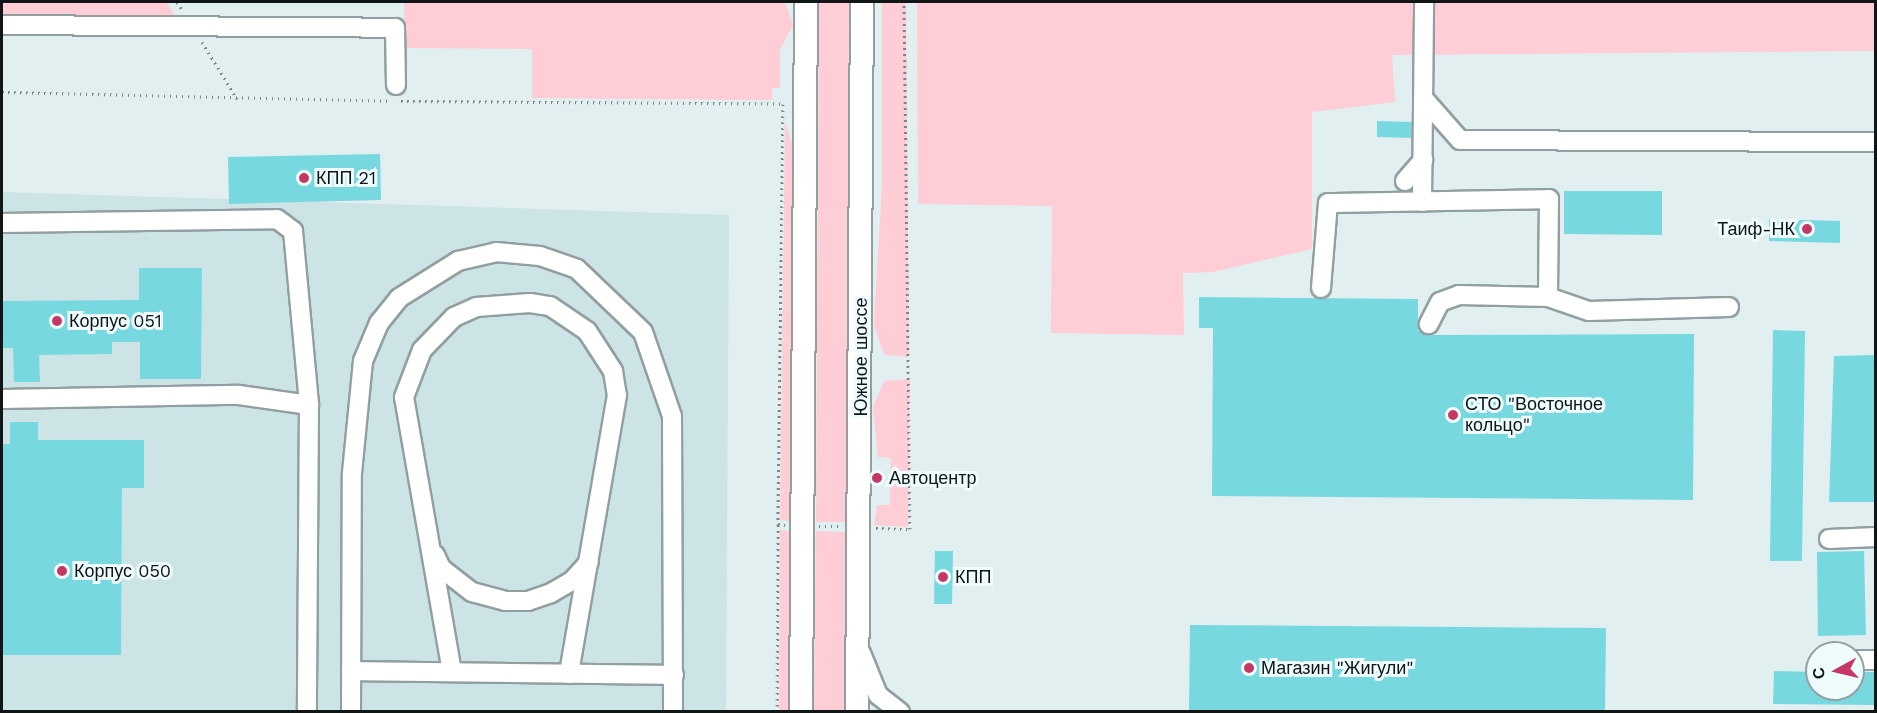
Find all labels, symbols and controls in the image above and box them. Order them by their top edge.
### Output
place label: КПП 21 [316,167,376,189]
marker: КПП 21 [297,171,311,185]
place label: Таиф-НК [1717,218,1795,240]
marker: Таиф-НК [1800,222,1814,236]
street label: Южное шоссе [850,298,872,416]
place label: Корпус 051 [69,310,162,332]
marker: Корпус 051 [50,314,64,328]
place label: СТО "Восточное кольцо" [1465,394,1603,436]
marker: СТО "Восточное кольцо" [1446,408,1460,422]
place label: Автоцентр [889,467,977,489]
marker: Автоцентр [870,471,884,485]
place label: Корпус 050 [74,560,171,582]
marker: Корпус 050 [55,564,69,578]
place label: КПП [955,566,991,588]
marker: КПП [936,570,950,584]
north arrow [1805,641,1865,701]
place label: Магазин "Жигули" [1261,657,1413,679]
marker: Магазин "Жигули" [1242,661,1256,675]
text: С [1808,666,1829,680]

